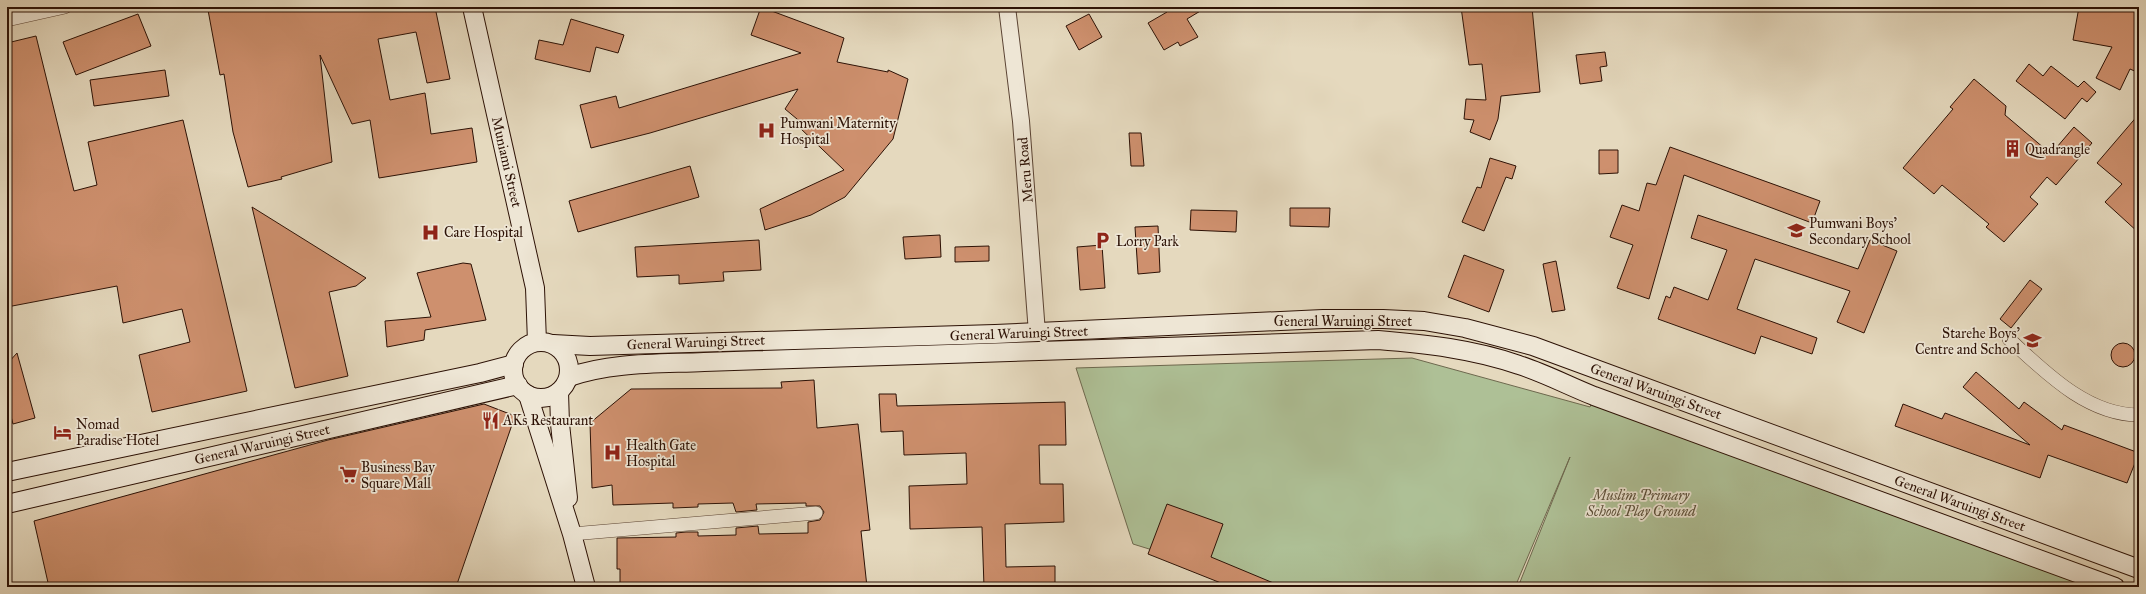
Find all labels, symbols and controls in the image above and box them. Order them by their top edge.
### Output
street label: Muniami Street [488,115,525,209]
place label: Pumwani Maternity Hospital [780,115,896,148]
hospital icon: Pumwani Maternity Hospital [757,121,777,141]
street label: Meru Road [1014,136,1037,203]
building icon: Quadrangle [2002,139,2022,159]
place label: Quadrangle [2025,141,2090,158]
place label: Pumwani Boys' Secondary School [1809,215,1911,248]
school or university icon: Pumwani Boys' Secondary School [1786,221,1806,241]
hospital icon: Care Hospital [421,222,441,242]
place label: Care Hospital [444,224,523,241]
parking icon: Lorry Park [1093,231,1113,251]
place label: Lorry Park [1116,233,1179,250]
street label: General Waruingi Street [1274,313,1412,330]
street label: General Waruingi Street [950,323,1088,344]
place label: Starehe Boys' Centre and School [1915,325,2021,358]
school or university icon: Starehe Boys' Centre and School [2023,331,2043,351]
street label: General Waruingi Street [627,332,765,353]
street label: General Waruingi Street [1588,360,1724,423]
restaurant icon: AKs Restaurant [480,410,500,430]
place label: AKs Restaurant [502,412,593,429]
place label: Nomad Paradise Hotel [76,416,160,449]
street label: General Waruingi Street [193,421,331,468]
hotel icon: Nomad Paradise Hotel [53,422,73,442]
place label: Health Gate Hospital [626,437,696,470]
hospital icon: Health Gate Hospital [603,443,623,463]
place label: Business Bay Square Mall [361,459,435,493]
supermarket icon: Business Bay Square Mall [338,465,358,485]
street label: General Waruingi Street [1892,472,2028,535]
park label: Muslim Primary School Play Ground [1585,487,1697,520]

